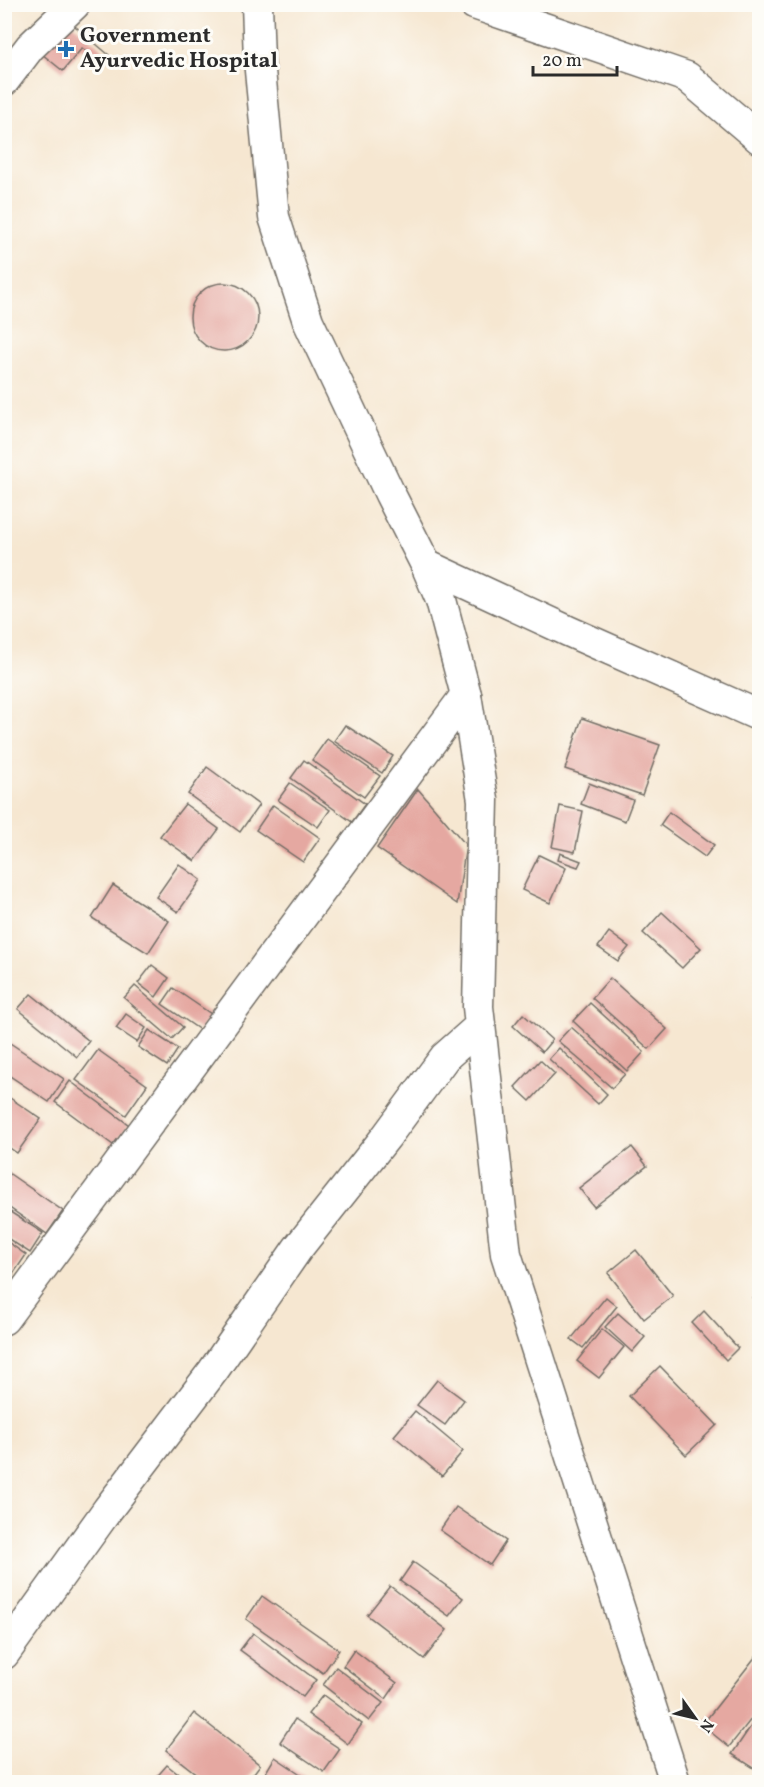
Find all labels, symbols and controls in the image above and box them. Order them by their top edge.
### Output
place label: Government Ayurvedic Hospital [80,21,278,77]
scale bar [533,39,617,77]
marker: Government Ayurvedic Hospital [57,40,75,58]
text: 20 m [542,49,582,74]
north arrow [665,1688,725,1748]
text: N [693,1714,718,1737]

